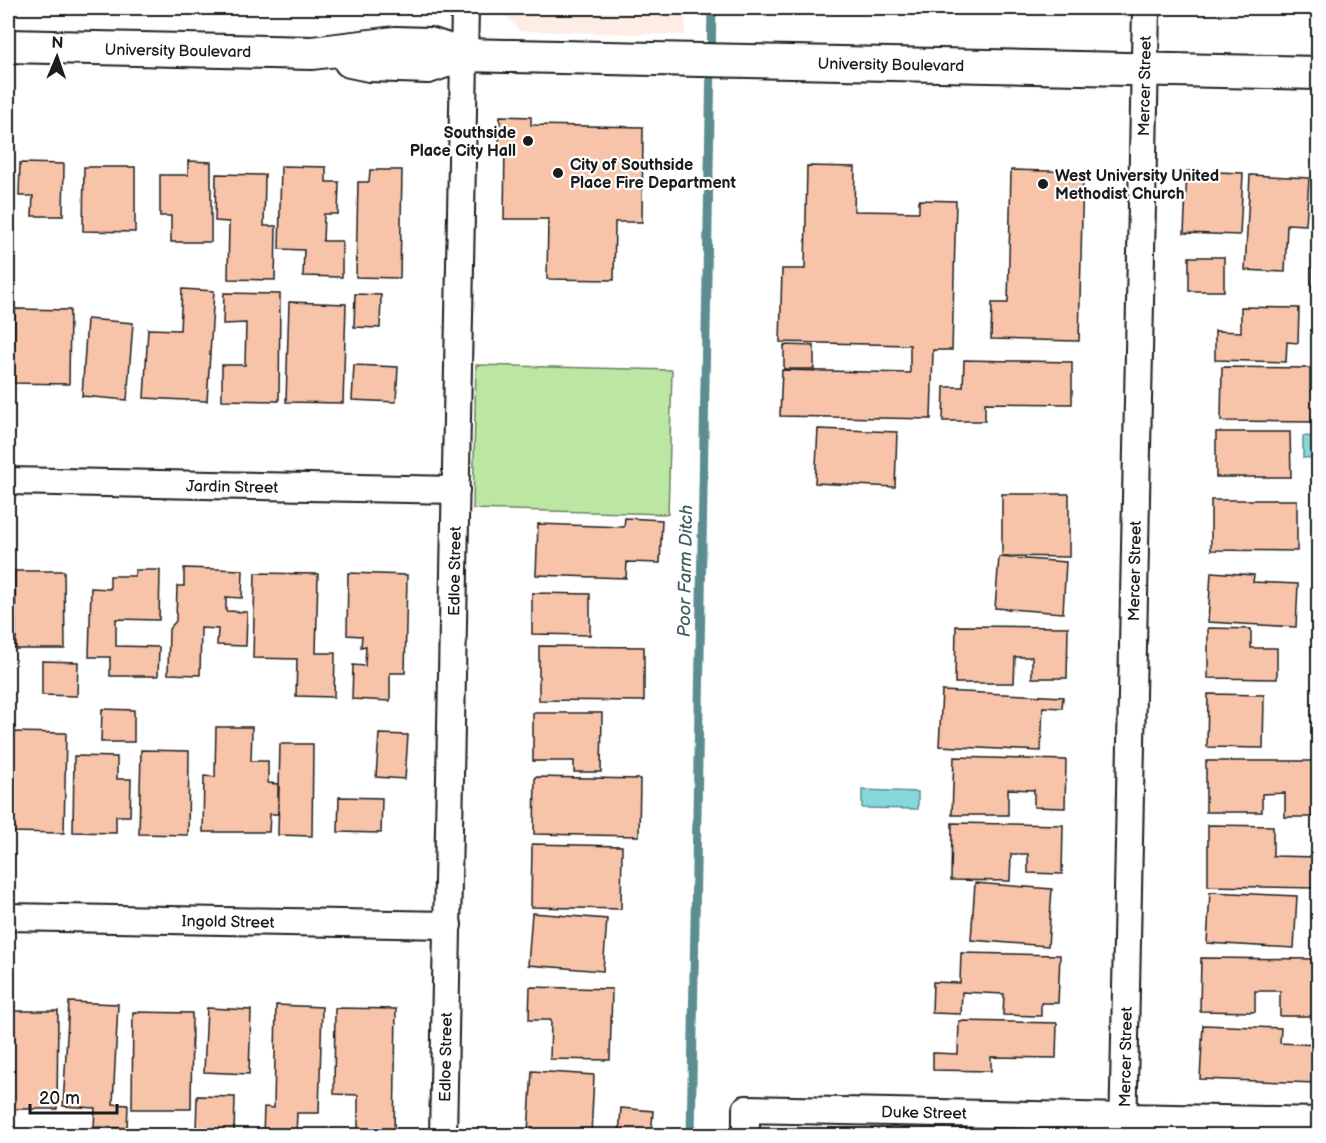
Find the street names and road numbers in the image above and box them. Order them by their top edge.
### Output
street label: Mercer Street [1135,36,1156,136]
street label: University Boulevard [105,41,251,62]
street label: University Boulevard [818,55,964,76]
street label: Jardin Street [186,477,278,498]
street label: Mercer Street [1125,521,1146,621]
street label: Edloe Street [445,526,466,616]
street label: Ingold Street [181,912,275,933]
street label: Mercer Street [1116,1007,1137,1107]
street label: Edloe Street [436,1012,457,1102]
street label: Duke Street [881,1103,967,1124]

